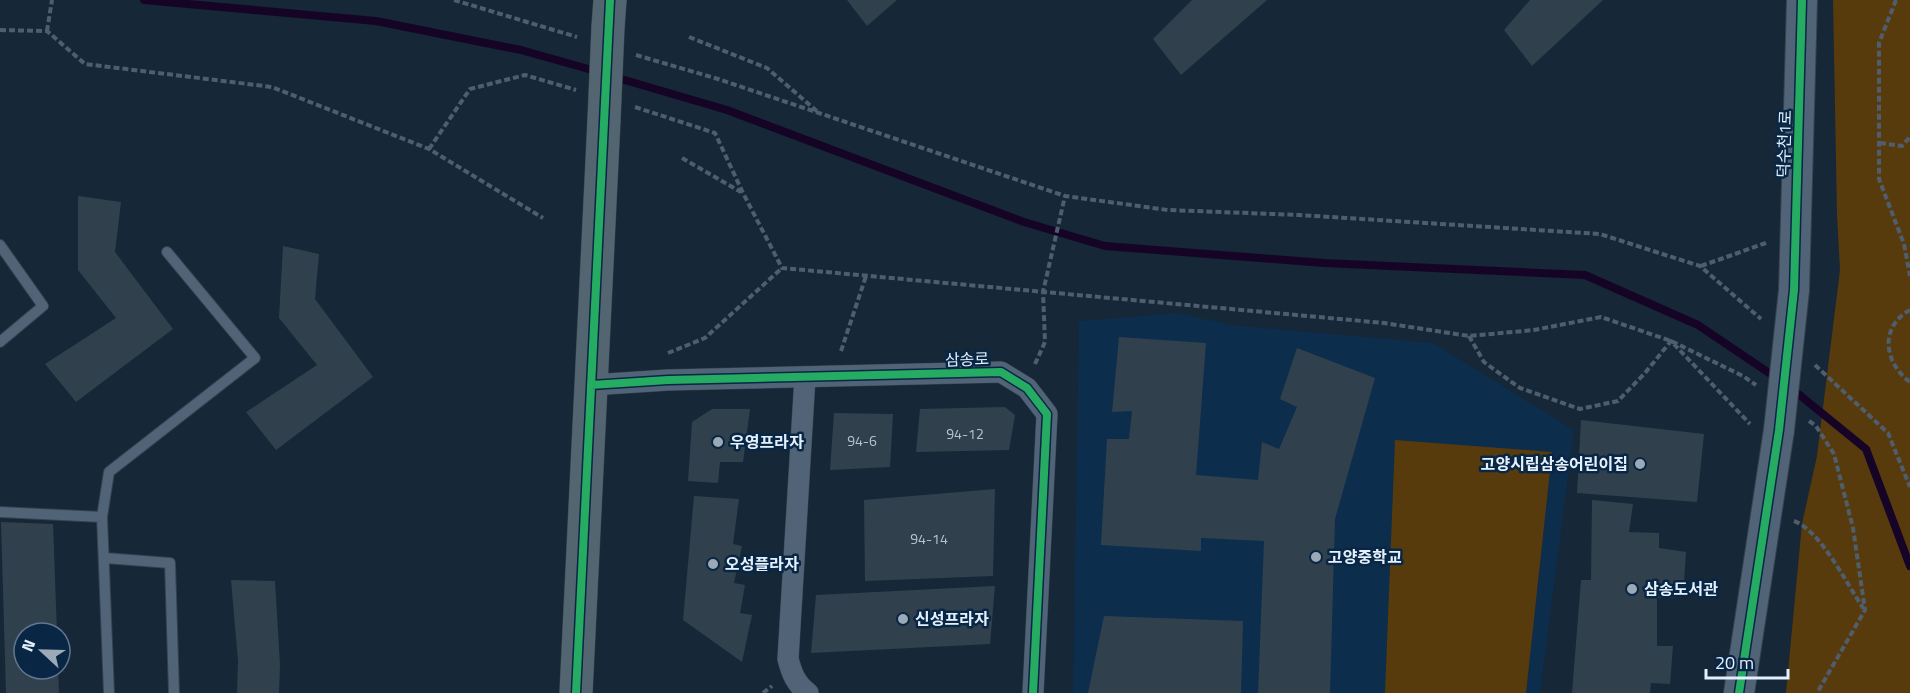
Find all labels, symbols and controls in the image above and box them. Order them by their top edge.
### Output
street label: 덕수천1로 [1771,109,1797,178]
street label: 삼송로 [945,346,990,372]
house number: 94-12 [946,423,984,444]
place label: 우영프라자 [730,430,804,454]
house number: 94-6 [847,430,877,451]
marker: 우영프라자 [711,435,725,449]
place label: 고양시립삼송어린이집 [1481,452,1628,476]
marker: 고양시립삼송어린이집 [1633,457,1647,471]
house number: 94-14 [910,528,948,549]
place label: 고양중학교 [1328,545,1402,569]
marker: 고양중학교 [1309,550,1323,564]
place label: 오성플라자 [725,552,799,576]
marker: 오성플라자 [706,557,720,571]
place label: 삼송도서관 [1644,577,1718,601]
marker: 삼송도서관 [1625,582,1639,596]
place label: 신성프라자 [915,607,989,631]
marker: 신성프라자 [896,612,910,626]
north arrow [12,621,72,681]
text: N [15,636,41,655]
scale bar [1706,642,1788,680]
text: 20 m [1715,649,1754,676]

